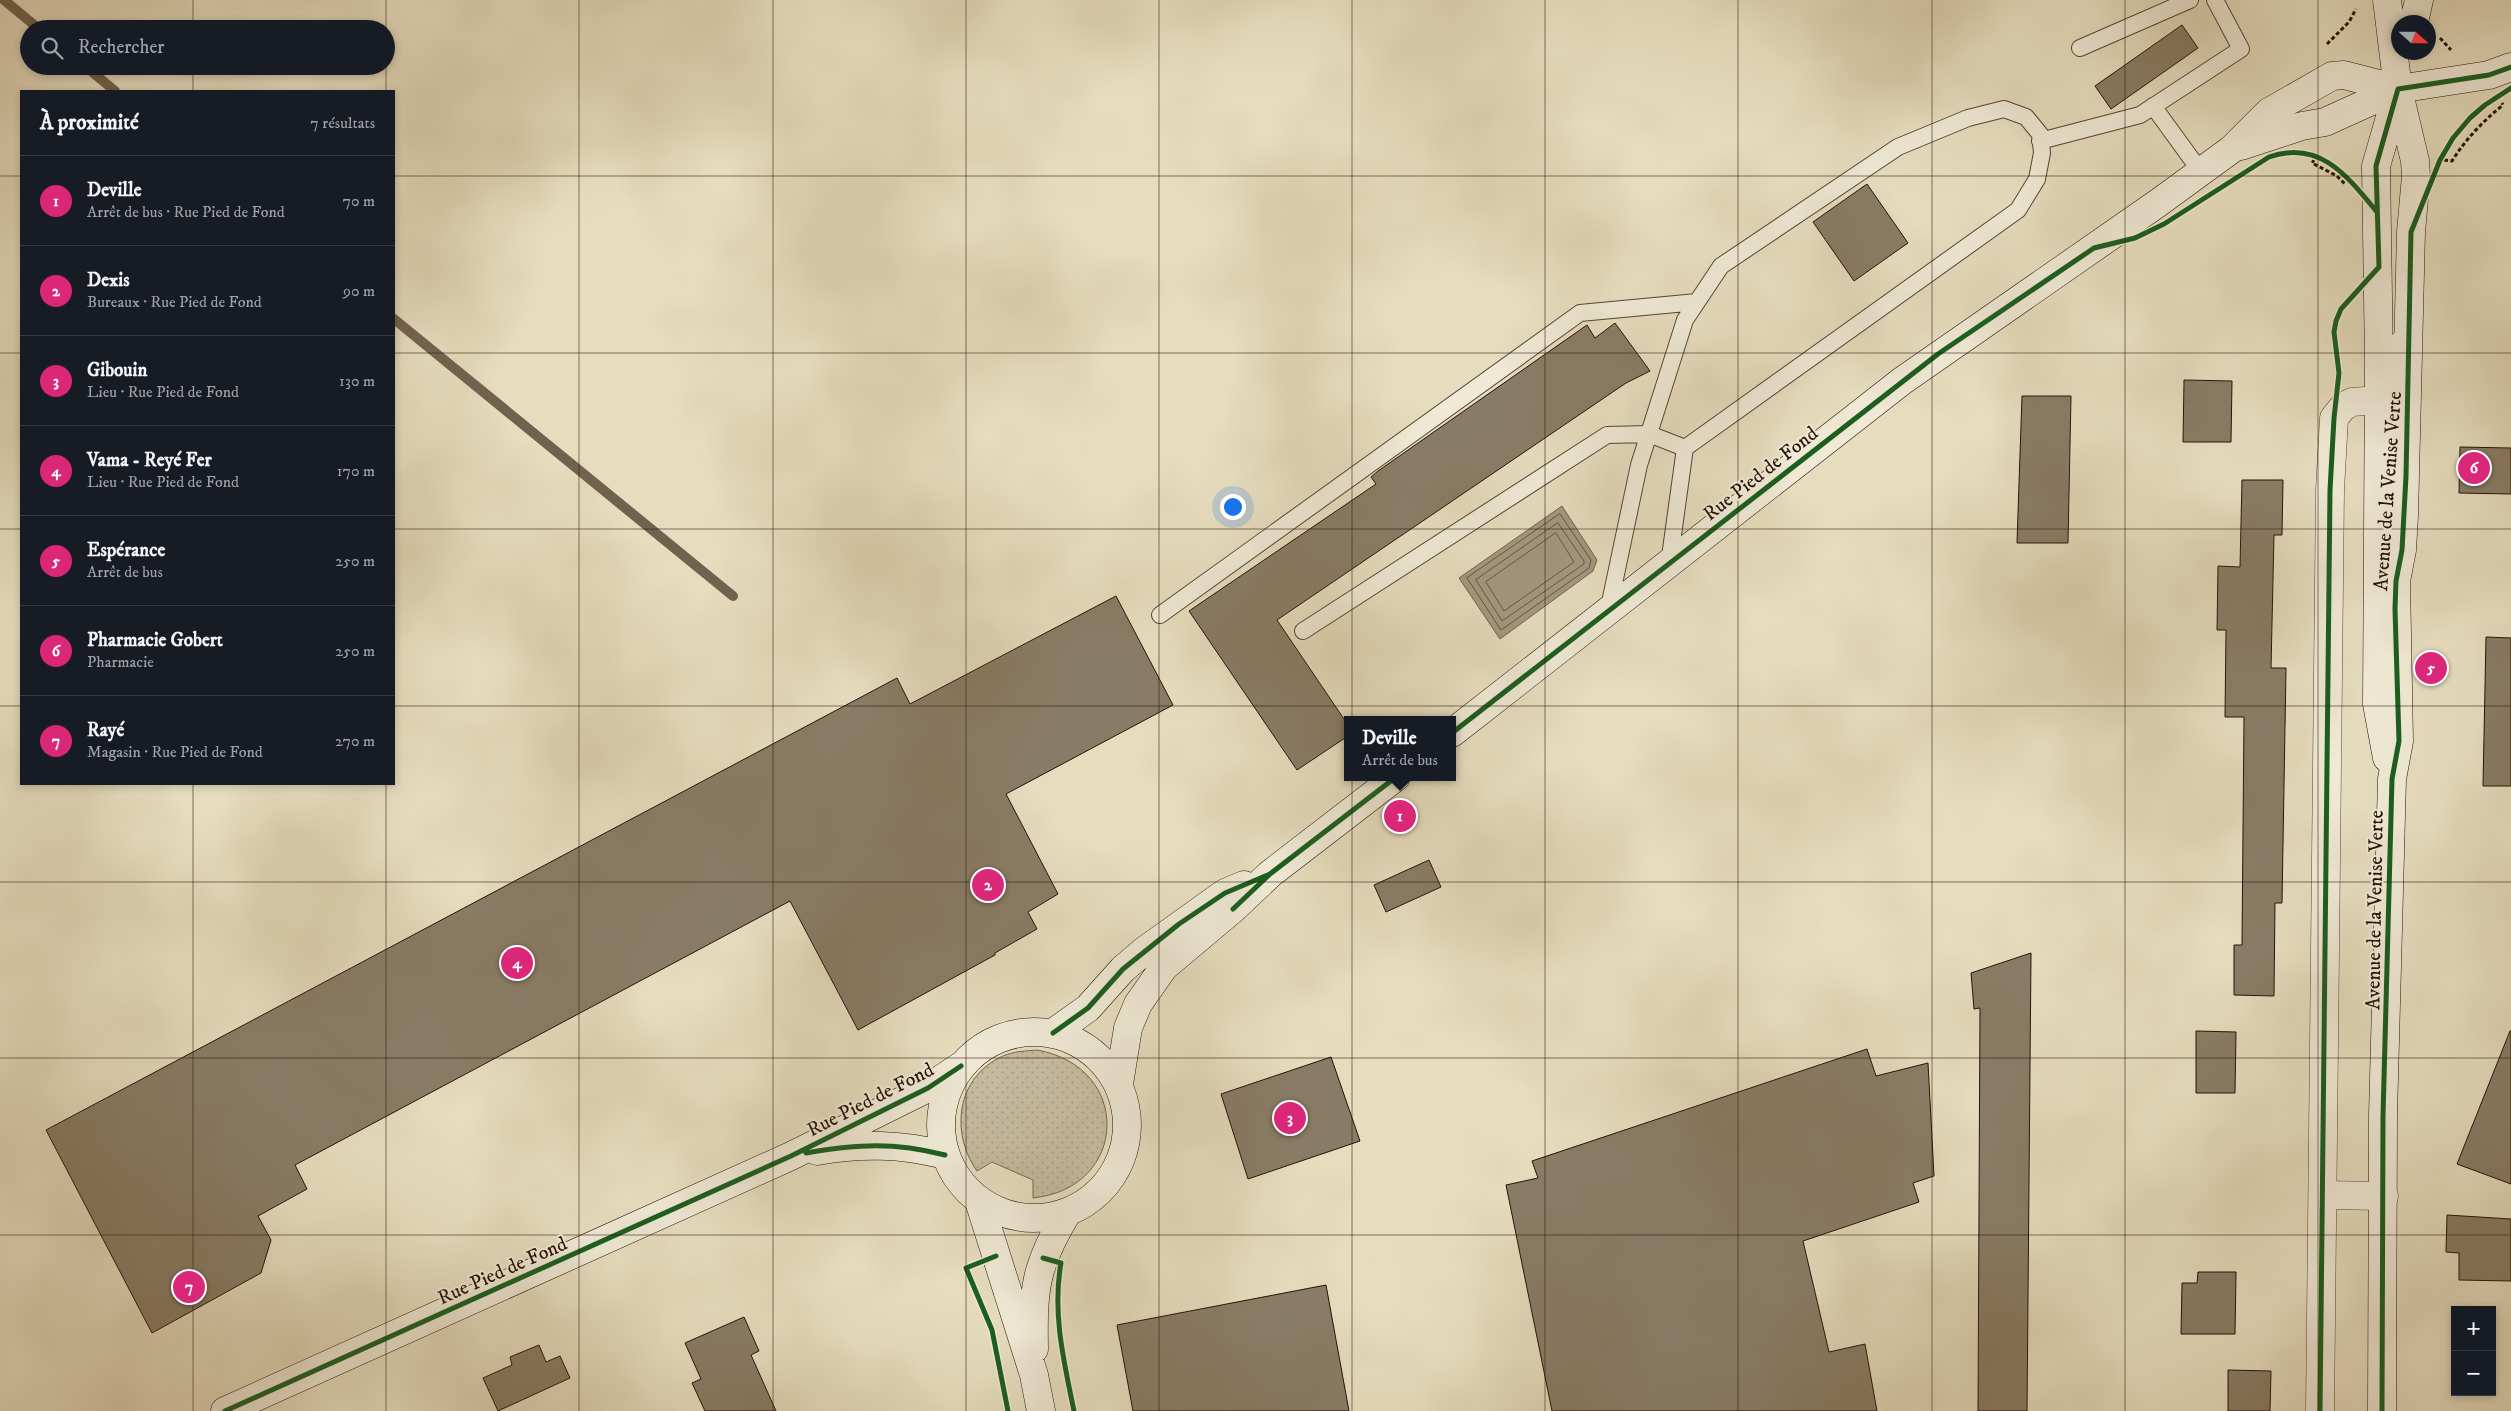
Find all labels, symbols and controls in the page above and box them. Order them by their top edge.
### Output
north arrow [2391,15,2436,60]
search box [20,20,395,75]
icon: search [38,34,66,62]
text: Rechercher [78,36,164,59]
text: À proximité [40,110,139,136]
text: 7 résultats [310,113,375,133]
text: Deville [87,179,142,202]
text: 1 [53,191,59,211]
text: 70 m [343,191,375,211]
text: Arrêt de bus · Rue Pied de Fond [87,202,285,222]
text: Dexis [87,269,130,292]
text: 2 [52,281,60,301]
text: 90 m [343,281,375,301]
text: Bureaux · Rue Pied de Fond [87,292,262,312]
text: Gibouin [87,359,147,382]
text: 3 [53,371,59,391]
text: 130 m [339,371,375,391]
text: Lieu · Rue Pied de Fond [87,382,239,402]
street label: Avenue de la Venise Verte [2369,390,2408,592]
street label: Rue Pied de Fond [1698,422,1823,527]
text: Vama - Reyé Fer [87,449,212,472]
pin: 6 [2458,449,2490,487]
text: 4 [51,461,61,481]
text: 170 m [337,461,375,481]
text: Lieu · Rue Pied de Fond [87,472,239,492]
your location [1220,494,1246,520]
text: Espérance [87,539,165,562]
text: 5 [52,551,60,571]
text: 250 m [335,551,375,571]
text: Arrêt de bus [87,562,163,582]
text: Pharmacie Gobert [87,629,223,652]
text: 6 [52,641,60,661]
text: 250 m [335,641,375,661]
pin: 5 [2415,649,2447,687]
text: Pharmacie [87,652,154,672]
popup [1344,716,1456,781]
text: Rayé [87,719,125,742]
text: Deville [1362,727,1417,750]
text: 7 [52,731,60,751]
text: 270 m [335,731,375,751]
text: Magasin · Rue Pied de Fond [87,742,263,762]
text: Arrêt de bus [1362,750,1438,770]
pin: 1 [1384,797,1416,835]
street label: Avenue de la Venise Verte [2361,810,2390,1010]
pin: 2 [972,866,1004,904]
pin: 4 [501,944,533,982]
street label: Rue Pied de Fond [803,1058,938,1143]
pin: 3 [1274,1099,1306,1137]
street label: Rue Pied de Fond [434,1232,571,1311]
pin: 7 [173,1268,205,1306]
map controls [2451,1306,2496,1396]
button: + [2451,1306,2496,1351]
button: − [2451,1351,2496,1396]

